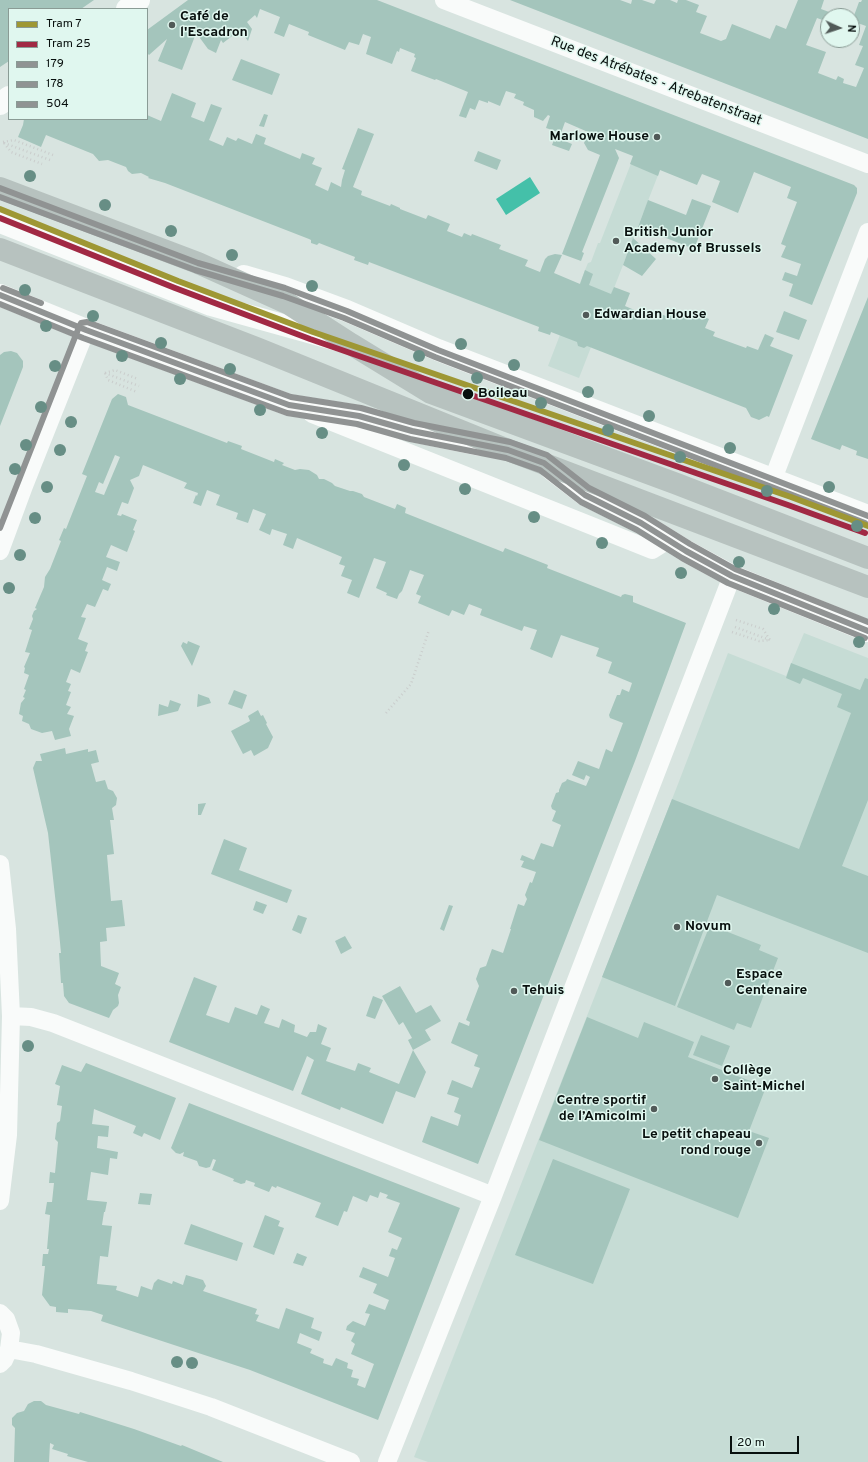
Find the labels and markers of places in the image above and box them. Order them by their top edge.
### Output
place label: Café de l'Escadron [180,9,248,42]
marker: Café de l'Escadron [167,20,177,30]
place label: Marlowe House [550,129,649,145]
marker: Marlowe House [652,132,662,142]
place label: British Junior Academy of Brussels [624,225,761,258]
marker: British Junior Academy of Brussels [611,236,621,246]
place label: Edwardian House [594,307,707,323]
marker: Edwardian House [581,310,591,320]
place label: Boileau [478,386,528,402]
marker: Boileau [461,387,475,401]
place label: Novum [685,919,731,935]
marker: Novum [672,922,682,932]
place label: Espace Centenaire [736,967,807,1000]
marker: Espace Centenaire [723,978,733,988]
place label: Tehuis [522,983,564,999]
marker: Tehuis [509,986,519,996]
place label: Collège Saint-Michel [723,1063,805,1096]
marker: Collège Saint-Michel [710,1074,720,1084]
place label: Centre sportif de l’Amicolmi [556,1093,646,1126]
marker: Centre sportif de l’Amicolmi [649,1104,659,1114]
place label: Le petit chapeau rond rouge [642,1127,751,1160]
marker: Le petit chapeau rond rouge [754,1138,764,1148]

